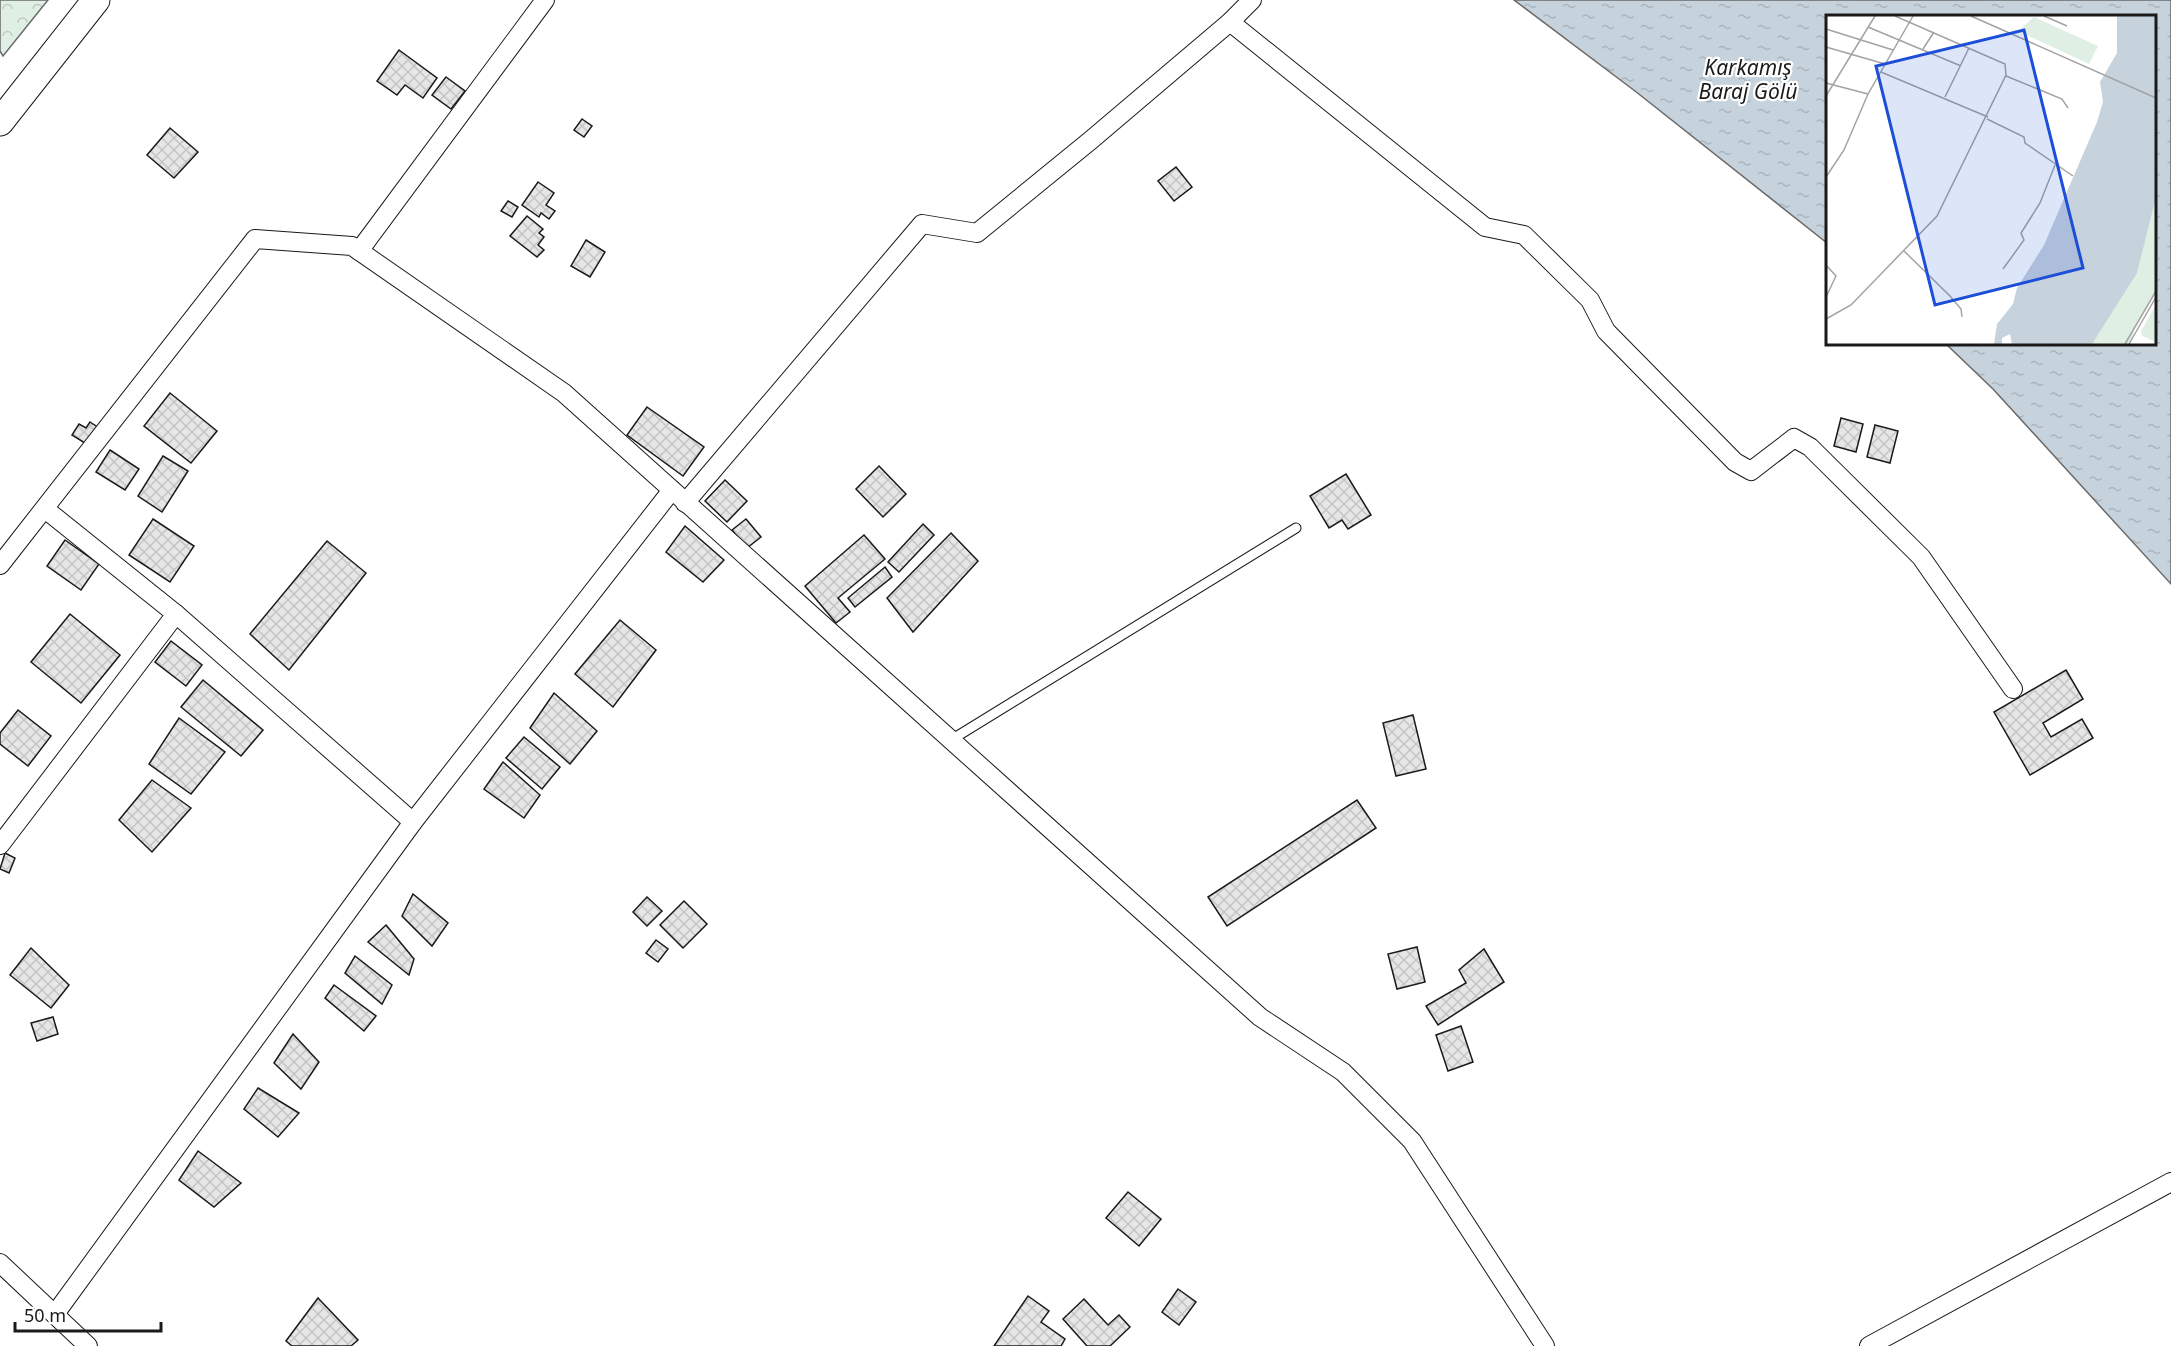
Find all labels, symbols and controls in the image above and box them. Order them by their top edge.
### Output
inset map [1826,15,2156,345]
water label: Karkamış Baraj Gölü [1699,53,1797,105]
scale bar [15,1295,160,1333]
text: 50 m [24,1303,66,1327]

